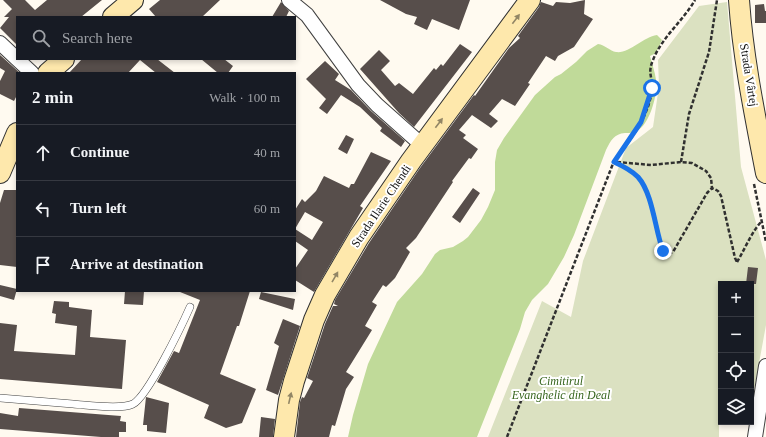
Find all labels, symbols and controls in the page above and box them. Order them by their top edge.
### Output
one-way arrow [512,13,520,24]
search box [16,16,296,60]
icon: search [30,27,52,49]
text: Search here [62,30,132,46]
street label: Strada Vârtej [737,43,761,107]
route start [643,79,661,97]
text: 2 min [32,88,73,107]
text: Walk · 100 m [209,90,280,105]
one-way arrow [435,118,443,128]
icon: ahead [32,142,54,164]
text: Continue [70,144,129,160]
text: 40 m [254,145,280,160]
street label: Strada Ilarie Chendi [348,161,414,250]
icon: left [32,198,54,220]
text: Turn left [70,200,127,216]
text: 60 m [254,201,280,216]
route end [654,242,672,260]
icon: arrive [32,254,54,276]
text: Arrive at destination [70,256,203,272]
one-way arrow [331,271,338,283]
map controls [718,281,754,425]
button: + [718,281,754,317]
button: − [718,317,754,353]
button: locate [718,353,754,389]
park label: Cimitirul Evanghelic din Deal [511,374,611,402]
button: layers [718,389,754,425]
one-way arrow [287,392,293,405]

